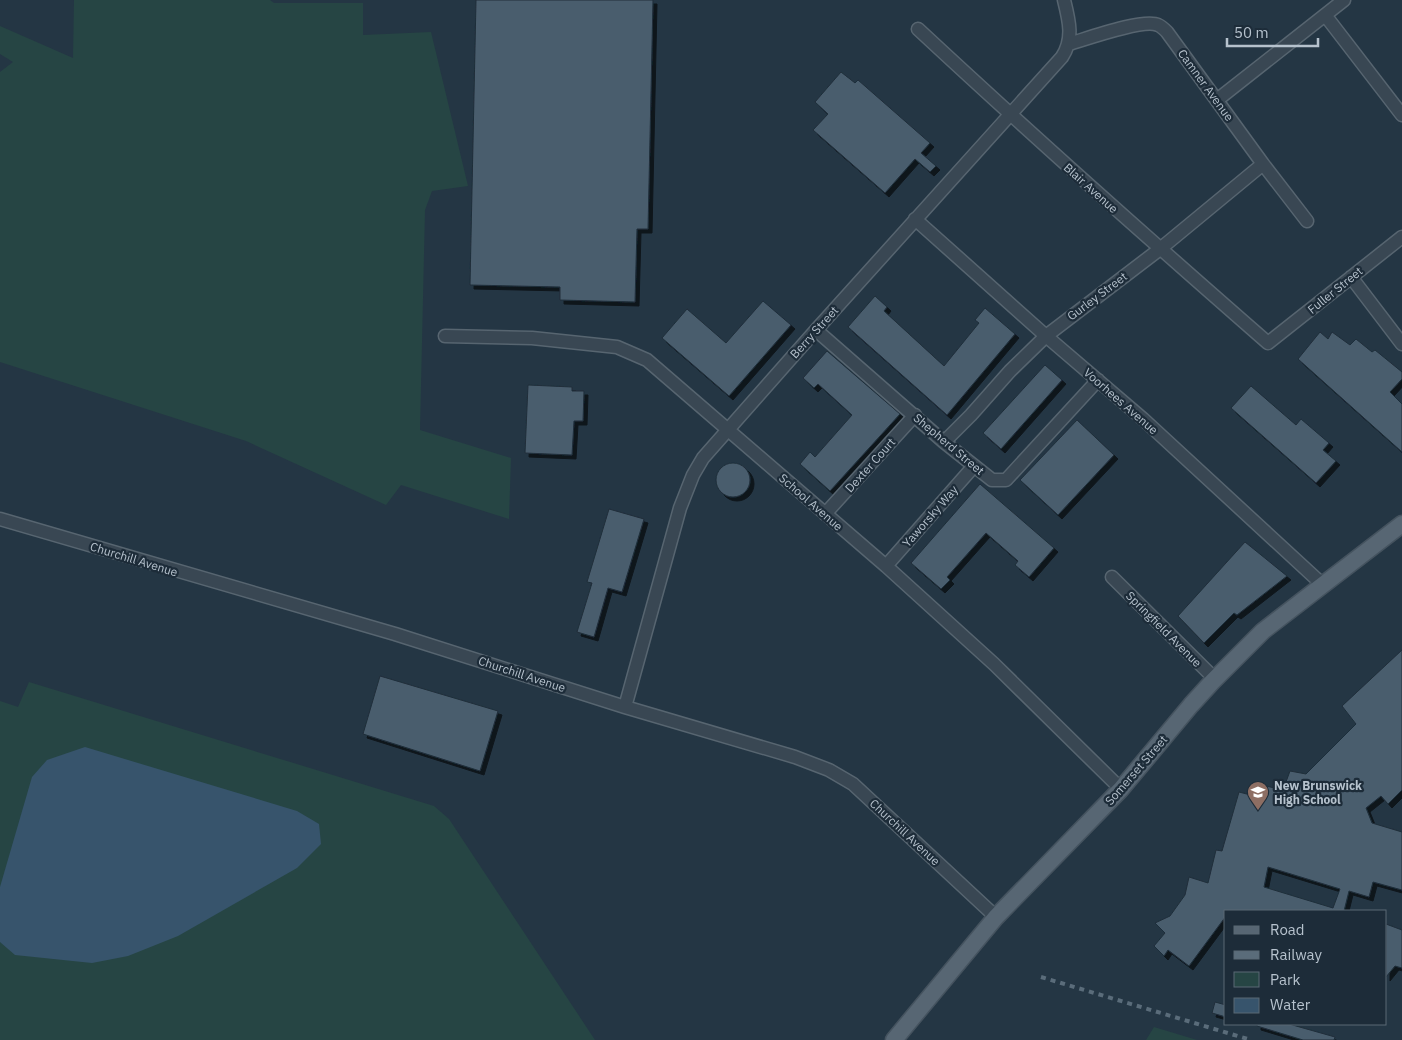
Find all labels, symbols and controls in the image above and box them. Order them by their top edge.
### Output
scale bar [1227,15,1318,47]
text: 50 m [1234,23,1269,42]
street label: Camner Avenue [1175,46,1237,124]
street label: Blair Avenue [1061,160,1122,217]
street label: Fuller Street [1304,263,1366,317]
street label: Gurley Street [1064,269,1130,323]
street label: Berry Street [787,303,841,361]
street label: Voorhees Avenue [1081,365,1162,438]
street label: Shepherd Street [911,410,987,478]
street label: Dexter Court [842,435,898,495]
street label: School Avenue [776,470,846,534]
street label: Yaworsky Way [899,482,961,550]
street label: Churchill Avenue [88,539,180,580]
street label: Springfield Avenue [1123,588,1205,670]
street label: Churchill Avenue [477,653,568,695]
street label: Somerset Street [1102,732,1170,808]
place label: New Brunswick High School [1274,778,1362,807]
school or university icon: New Brunswick High School [1246,780,1270,811]
street label: Churchill Avenue [867,796,944,869]
legend [1224,910,1387,1025]
text: Road [1270,920,1305,939]
text: Railway [1270,945,1323,964]
text: Park [1270,970,1300,989]
text: Water [1270,995,1311,1014]

